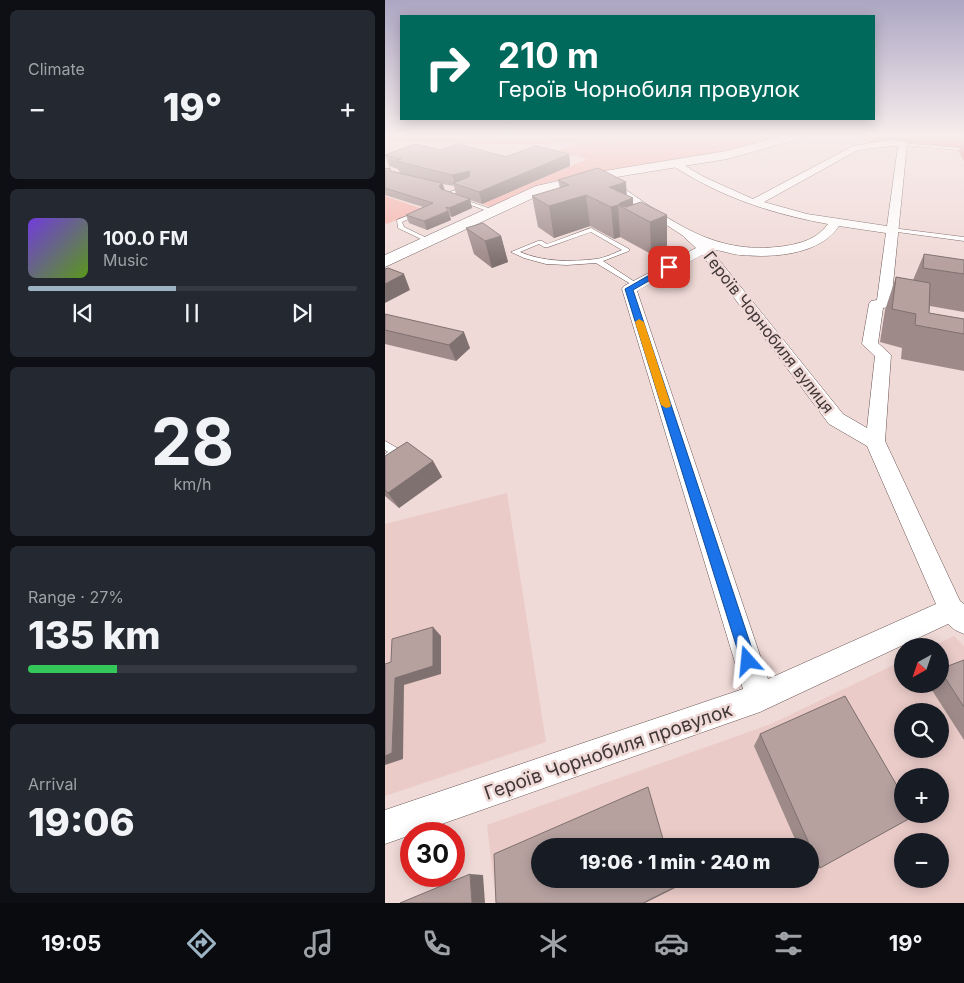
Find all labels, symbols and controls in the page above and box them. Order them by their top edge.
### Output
text: 210 m [498,34,599,76]
icon: right [415,35,480,100]
text: Climate [28,59,85,79]
text: Героїв Чорнобиля провулок [498,76,800,102]
text: 19° [163,84,222,130]
text: − [28,91,47,125]
text: + [338,91,357,125]
text: 100.0 FM [103,227,188,250]
pin [648,246,690,288]
street label: Героїв Чорнобиля вулиця [699,247,839,417]
text: Music [103,250,148,270]
icon: arrive [655,253,683,281]
icon: previous [69,299,97,327]
icon: pause [178,299,206,327]
icon: next [288,299,316,327]
text: 28 [151,402,234,481]
text: km/h [173,474,212,494]
text: Range · 27% [28,587,124,607]
text: 135 km [28,612,161,658]
position arrow [721,634,773,686]
north arrow [894,638,949,692]
map controls [894,638,949,888]
street label: Героїв Чорнобиля провулок [481,698,736,805]
button: search [894,703,949,758]
button: + [894,768,949,823]
text: Arrival [28,774,77,794]
text: 19:06 [28,799,135,845]
speed limit sign: 30 [400,822,465,887]
button: − [894,833,949,888]
text: 19:06 · 1 min · 240 m [580,851,770,874]
icon: directions [184,926,219,961]
icon: music [301,926,336,961]
icon: phone [419,926,454,961]
icon: climate [536,926,571,961]
icon: car [654,926,689,961]
icon: filters [771,926,806,961]
text: 19:05 [41,930,101,956]
text: 19° [889,930,923,956]

